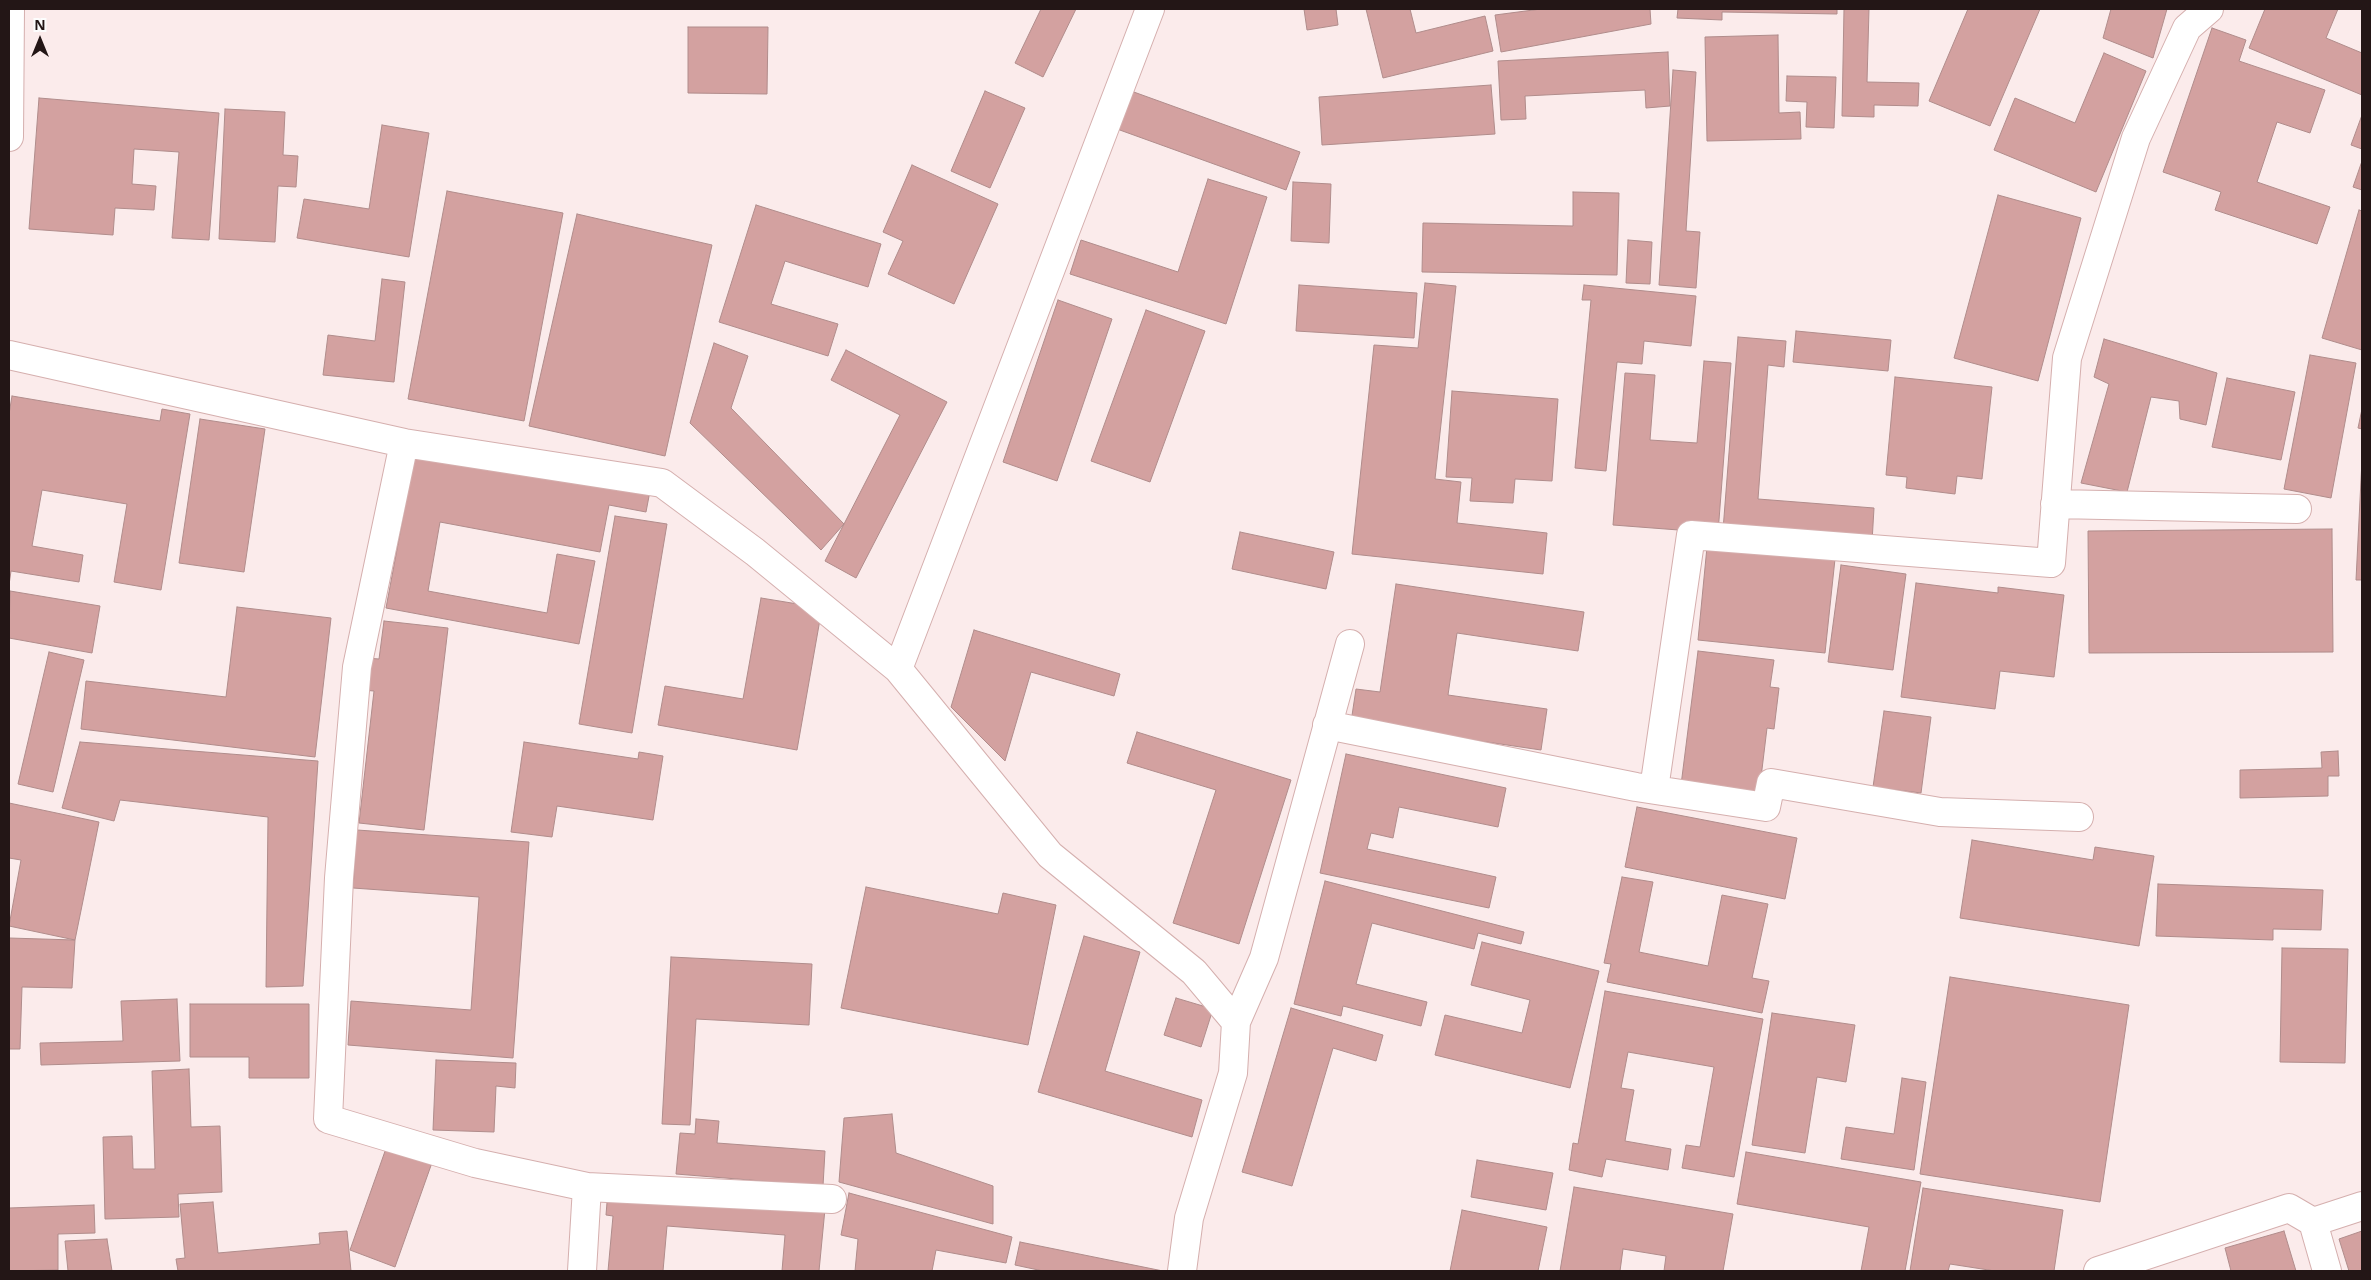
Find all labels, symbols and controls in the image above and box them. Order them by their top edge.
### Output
north arrow [15,15,65,65]
text: N [34,15,46,34]

